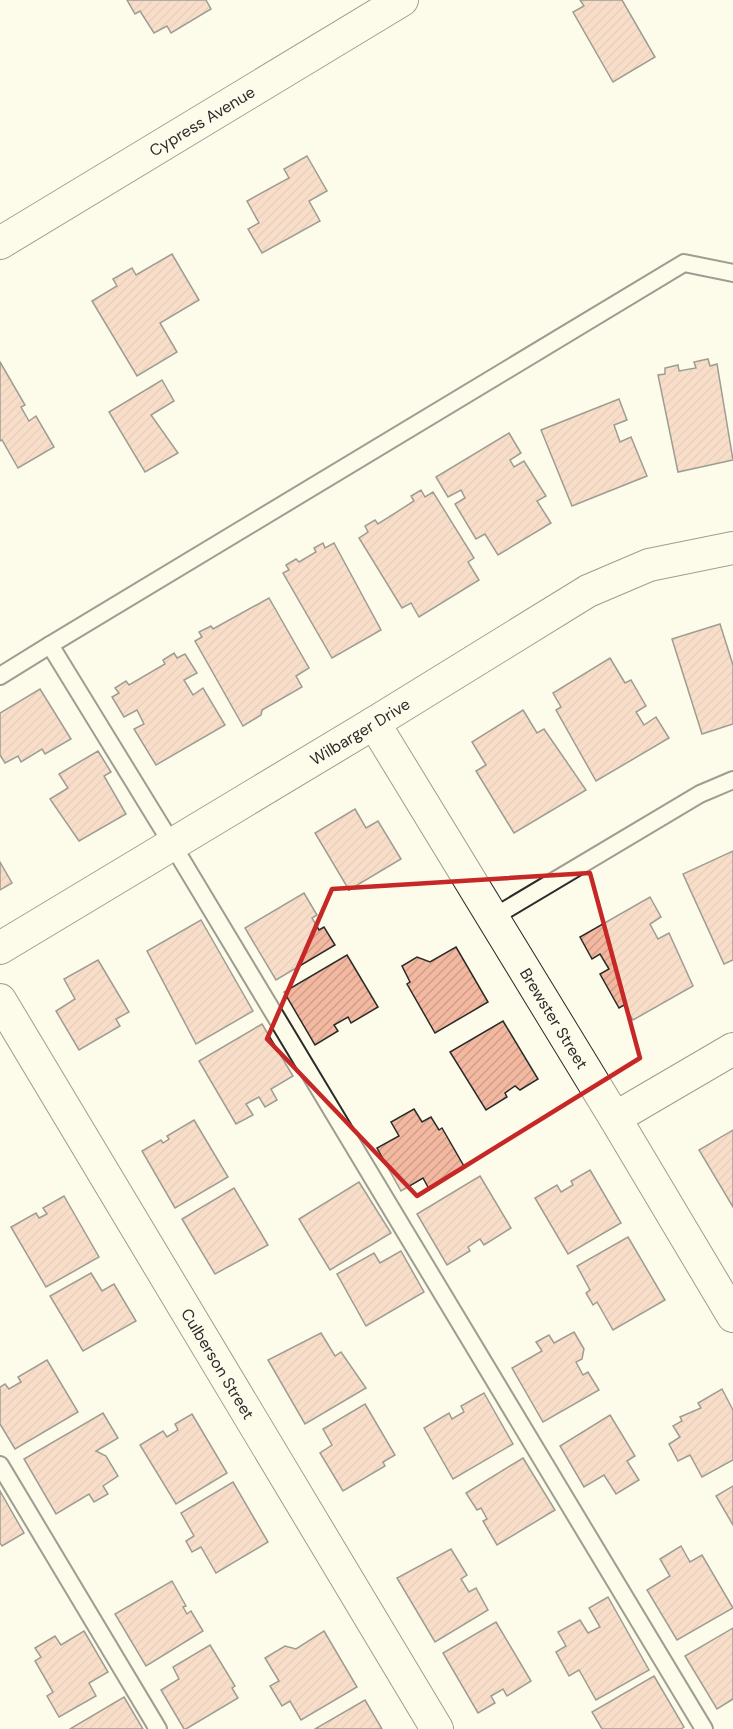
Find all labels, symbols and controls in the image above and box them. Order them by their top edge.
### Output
street label: Cypress Avenue [145,81,259,161]
street label: Wilbarger Drive [306,693,414,770]
street label: Brewster Street [515,964,593,1073]
street label: Culberson Street [177,1304,259,1423]

